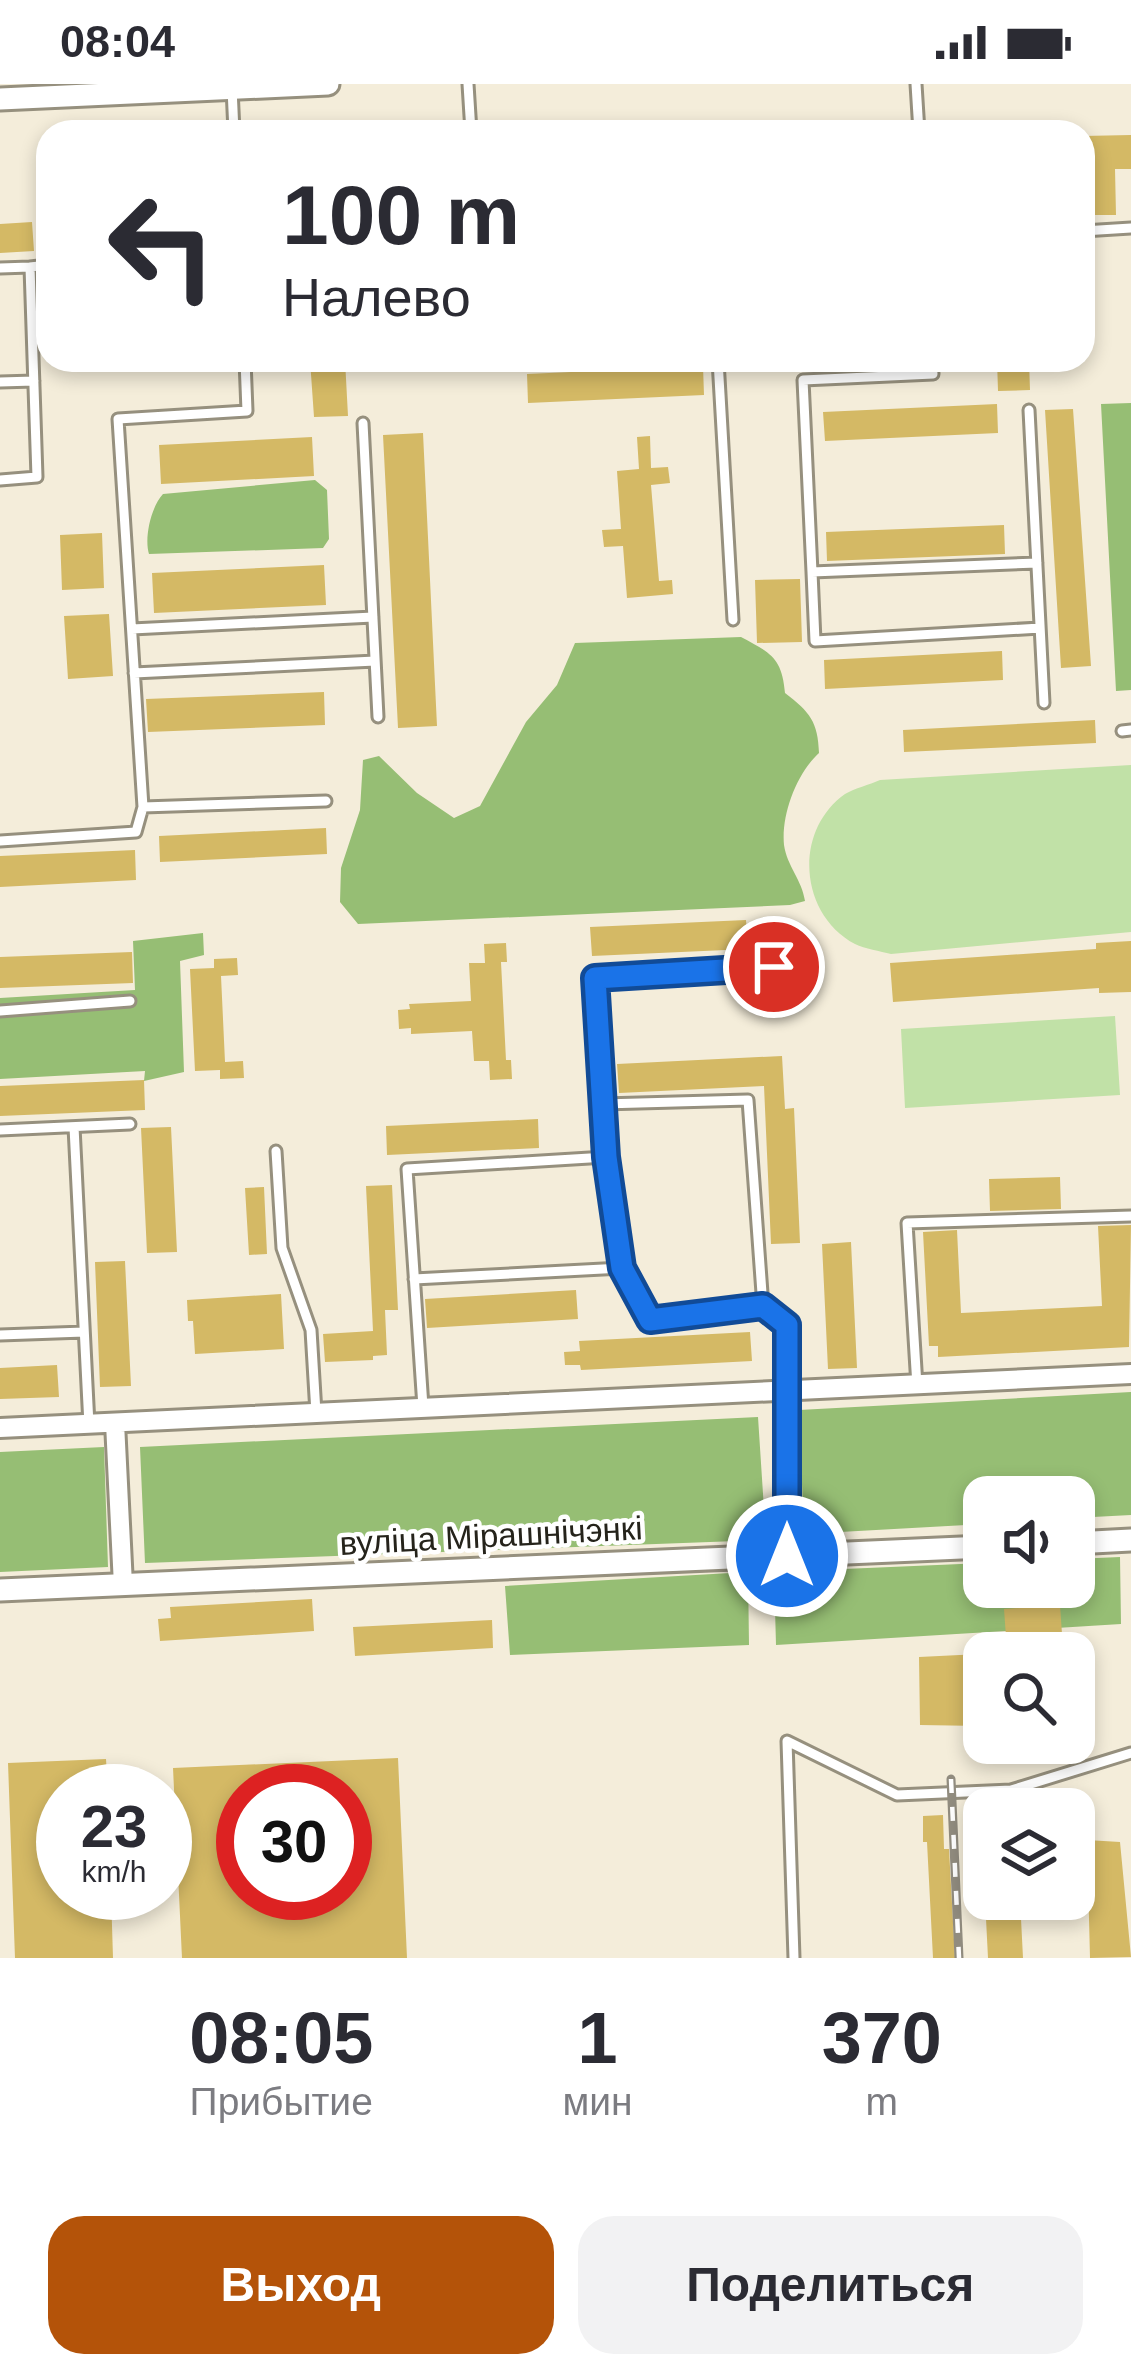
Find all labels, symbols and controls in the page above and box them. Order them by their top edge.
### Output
text: 08:04 [60,16,175,67]
icon: left [84,168,240,324]
text: 100 m [282,168,520,262]
text: Налево [282,267,471,327]
pin [723,916,825,1018]
icon: arrive [741,934,807,1000]
map controls [963,1476,1095,1920]
button: sound [963,1476,1095,1608]
position arrow [724,1493,850,1619]
street label: вуліца Мірашнічэнкі [339,1509,643,1562]
button: search [963,1632,1095,1764]
speed limit sign: 30 [216,1764,372,1920]
button: layers [963,1788,1095,1920]
text: 23 [81,1793,147,1860]
text: km/h [81,1855,147,1888]
text: 08:05 [189,1998,373,2078]
text: 1 [577,1998,618,2078]
text: 370 [822,1998,942,2078]
text: Прибытие [190,2080,373,2123]
text: мин [562,2080,633,2123]
text: m [866,2080,898,2123]
button: Выход [48,2216,554,2354]
button: Поделиться [578,2216,1083,2354]

